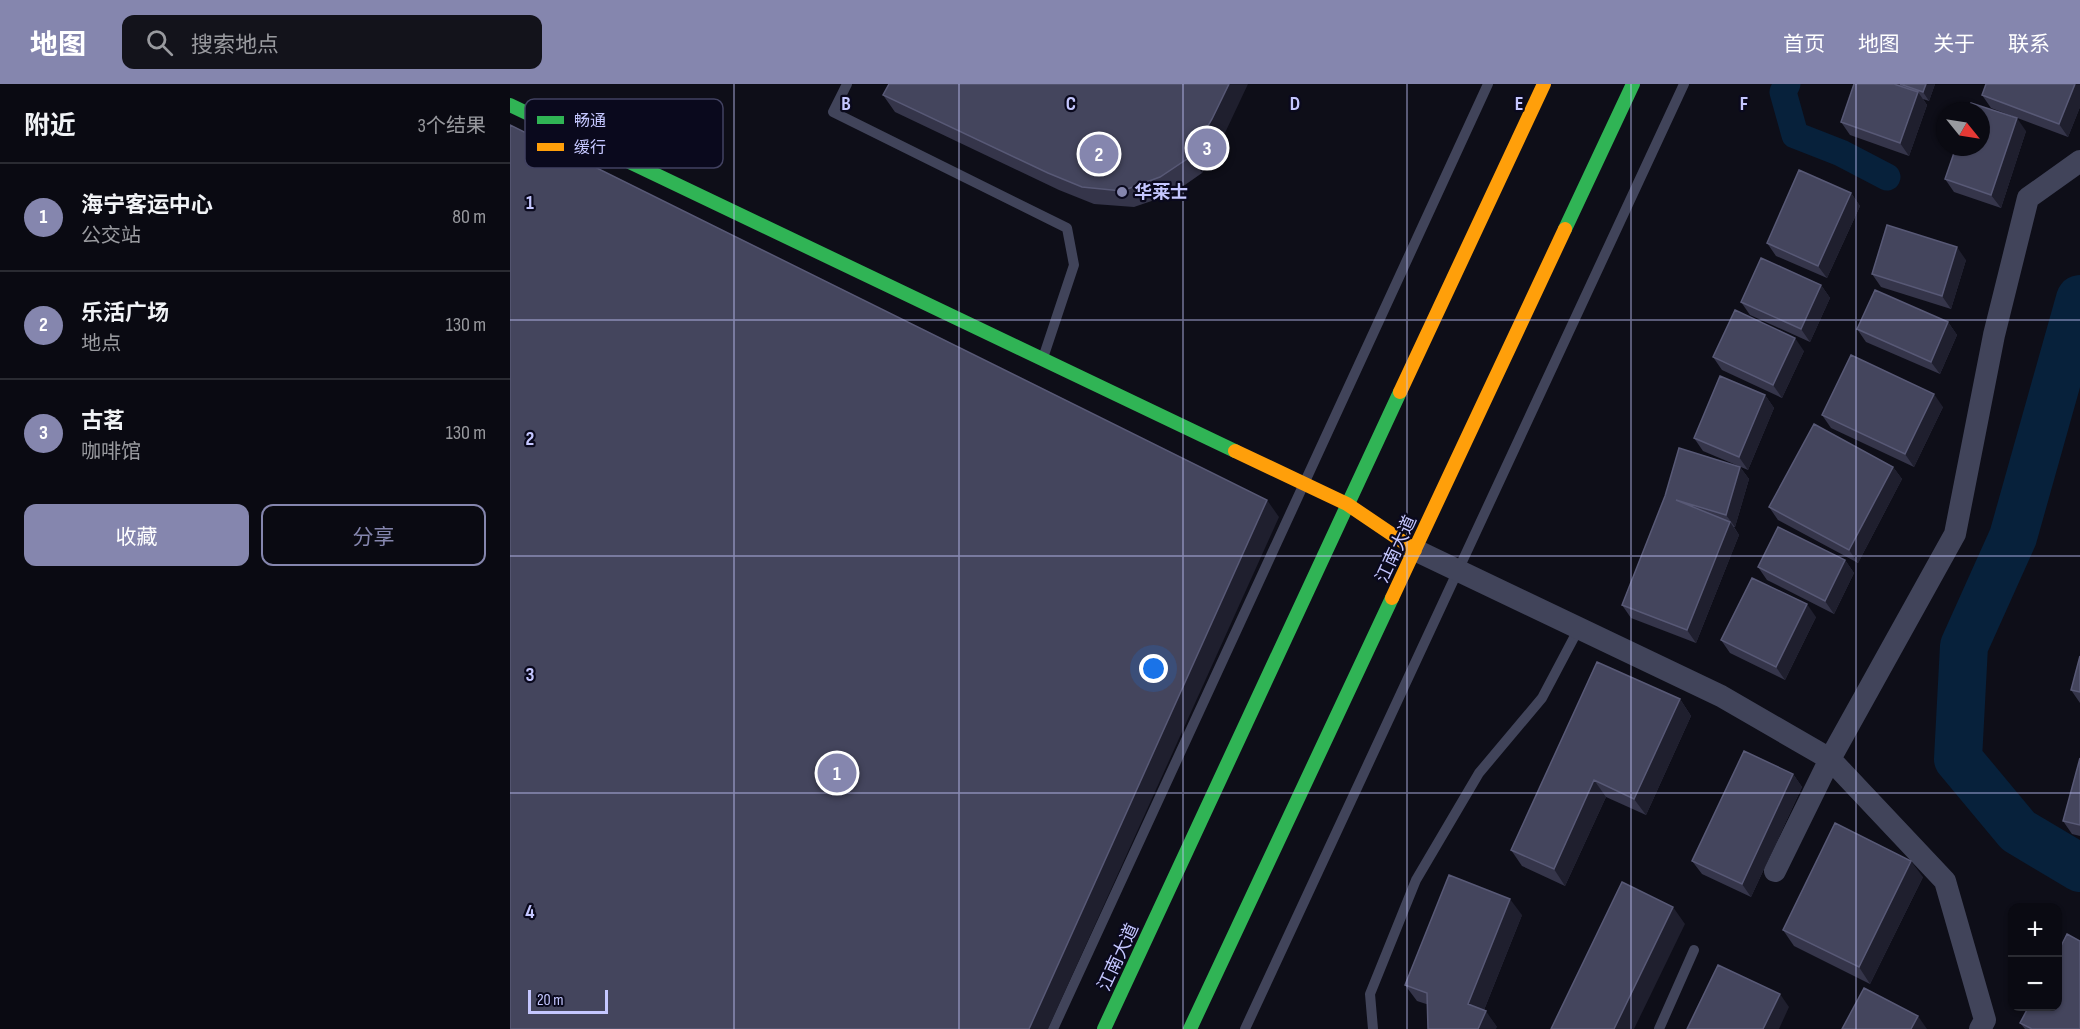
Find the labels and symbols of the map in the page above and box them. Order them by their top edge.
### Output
text: B [841,92,851,116]
text: C [1066,92,1076,116]
text: D [1290,92,1300,116]
text: E [1515,92,1523,116]
text: F [1740,92,1748,116]
legend [525,99,723,168]
north arrow [1936,102,1990,156]
text: 畅通 [574,112,606,131]
pin: 3 [1188,126,1226,170]
pin: 2 [1080,132,1118,176]
text: 缓行 [574,139,606,158]
place label: 华莱士 [1134,182,1188,203]
marker: 华莱士 [1115,185,1129,199]
text: 1 [526,191,534,215]
text: 2 [526,427,534,451]
street label: 江南大道 [1372,512,1421,586]
your location [1139,654,1168,683]
text: 3 [526,663,535,687]
pin: 1 [818,750,856,796]
text: 4 [525,900,535,924]
street label: 江南大道 [1094,920,1143,994]
scale bar [528,987,608,1014]

